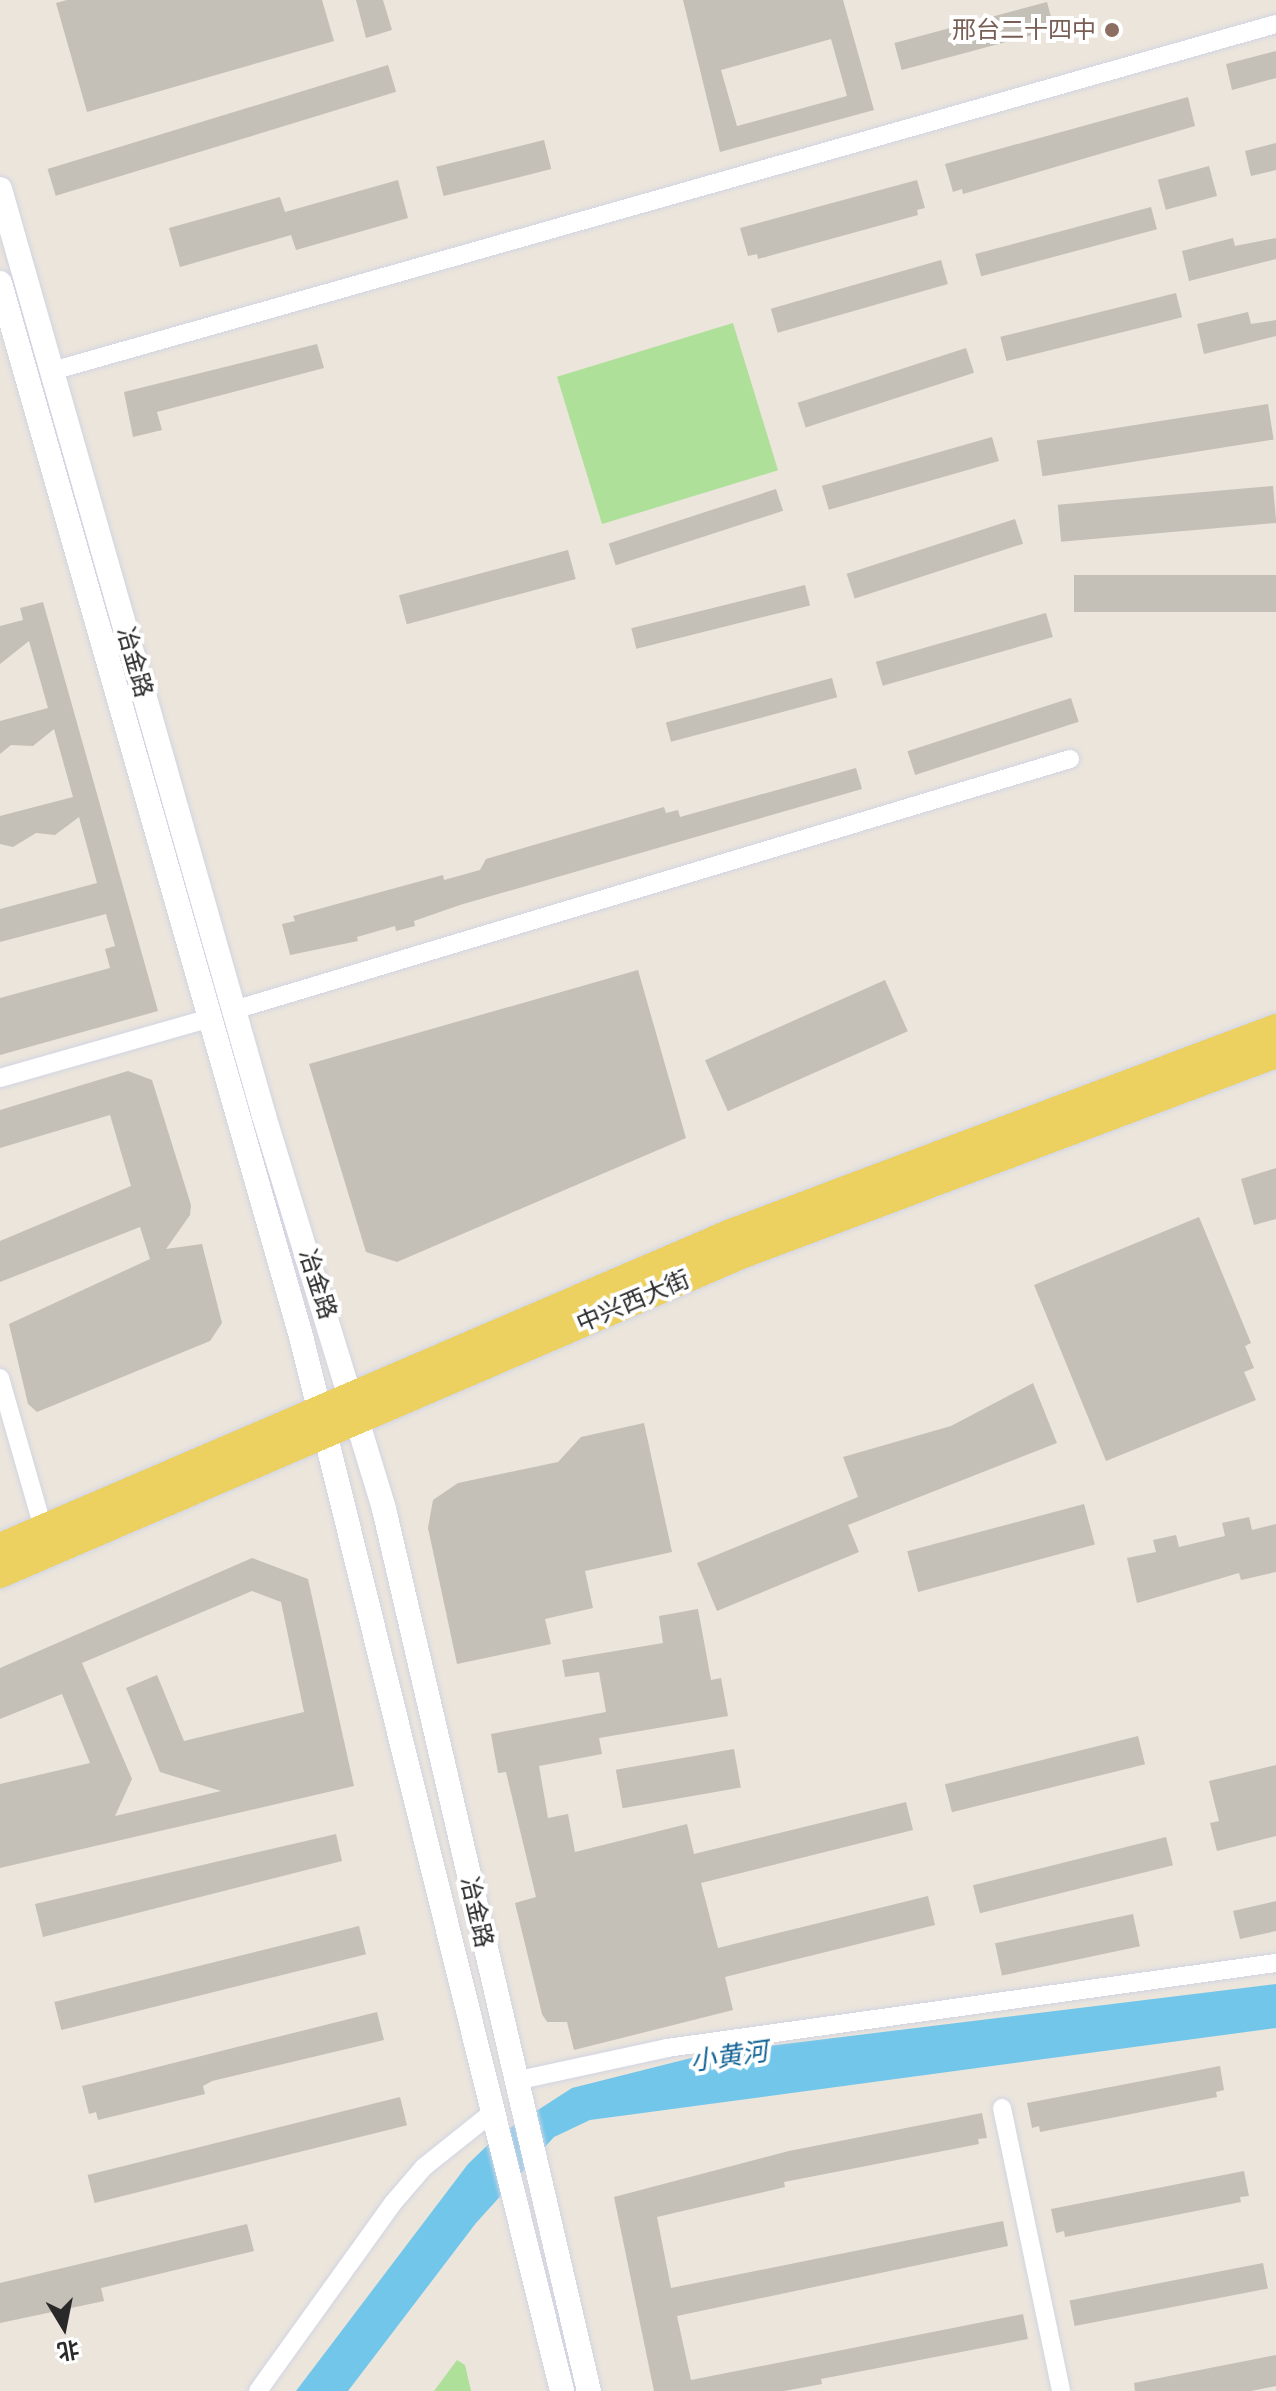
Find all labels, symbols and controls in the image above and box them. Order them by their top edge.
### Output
place label: 邢台二十四中 [952,16,1096,44]
marker: 邢台二十四中 [1103,21,1121,39]
street label: 冶金路 [111,623,159,701]
street label: 冶金路 [293,1245,343,1323]
street label: 中兴西大街 [572,1264,694,1338]
street label: 冶金路 [455,1874,499,1950]
water label: 小黄河 [688,2036,770,2078]
north arrow [24,2287,104,2367]
text: 北 [55,2333,82,2368]

